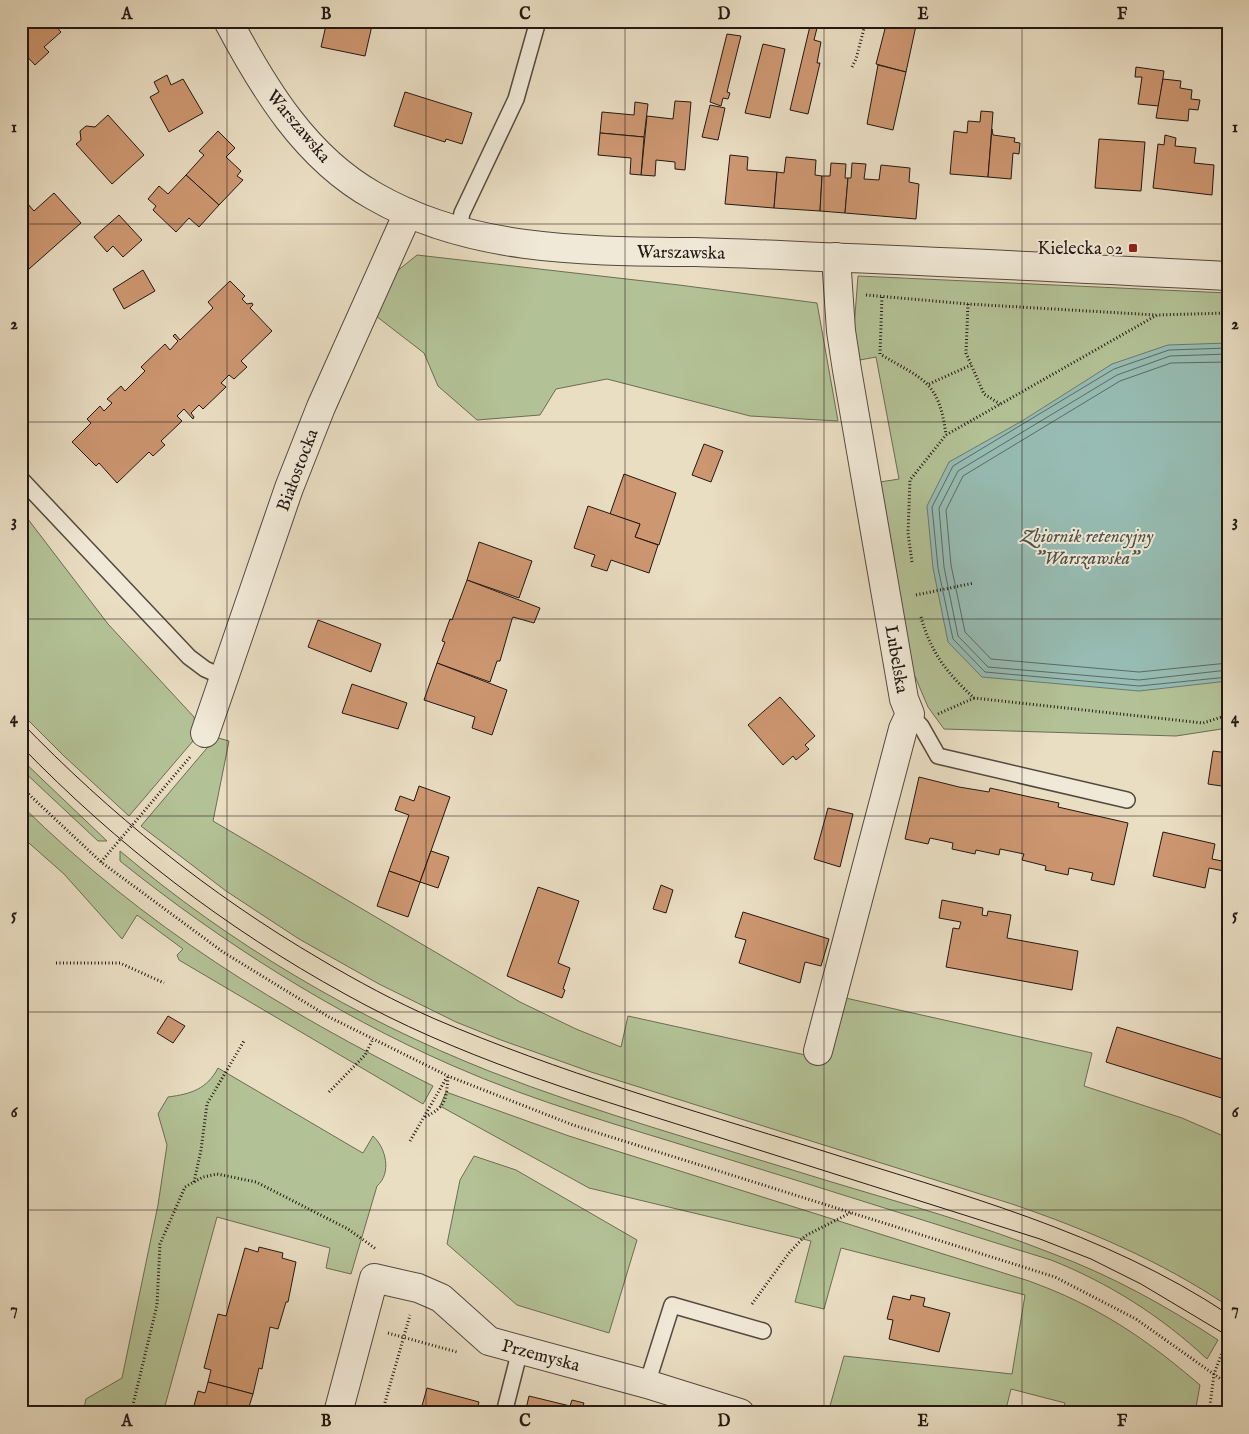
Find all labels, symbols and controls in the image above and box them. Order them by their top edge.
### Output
text: A [121,5,134,25]
text: B [321,5,332,25]
text: C [519,5,531,25]
text: D [718,5,731,25]
text: E [917,5,929,25]
text: F [1117,5,1128,25]
street label: Warszawska [261,86,335,168]
text: 1 [11,118,17,138]
text: 1 [1232,118,1238,138]
place label: Kielecka 02 [1038,238,1123,261]
street label: Warszawska [637,241,725,266]
marker: Kielecka 02 [1127,242,1139,254]
text: 2 [10,315,18,335]
text: 2 [1231,315,1239,335]
street label: Białostocka [272,426,325,515]
text: 3 [11,512,17,532]
text: 3 [1232,512,1238,532]
water label: Zbiornik retencyjny "Warszawska" [1019,525,1154,571]
street label: Lubelska [878,623,913,695]
text: 4 [10,709,19,729]
text: 4 [1231,709,1240,729]
text: 5 [11,906,17,926]
text: 5 [1232,906,1238,926]
text: 6 [11,1103,19,1123]
text: 6 [1232,1103,1240,1123]
text: 7 [10,1300,18,1320]
text: 7 [1231,1300,1239,1320]
street label: Przemyska [499,1335,582,1378]
text: A [121,1412,134,1432]
text: B [321,1412,332,1432]
text: C [519,1412,531,1432]
text: D [718,1412,731,1432]
text: E [917,1412,929,1432]
text: F [1117,1412,1128,1432]

